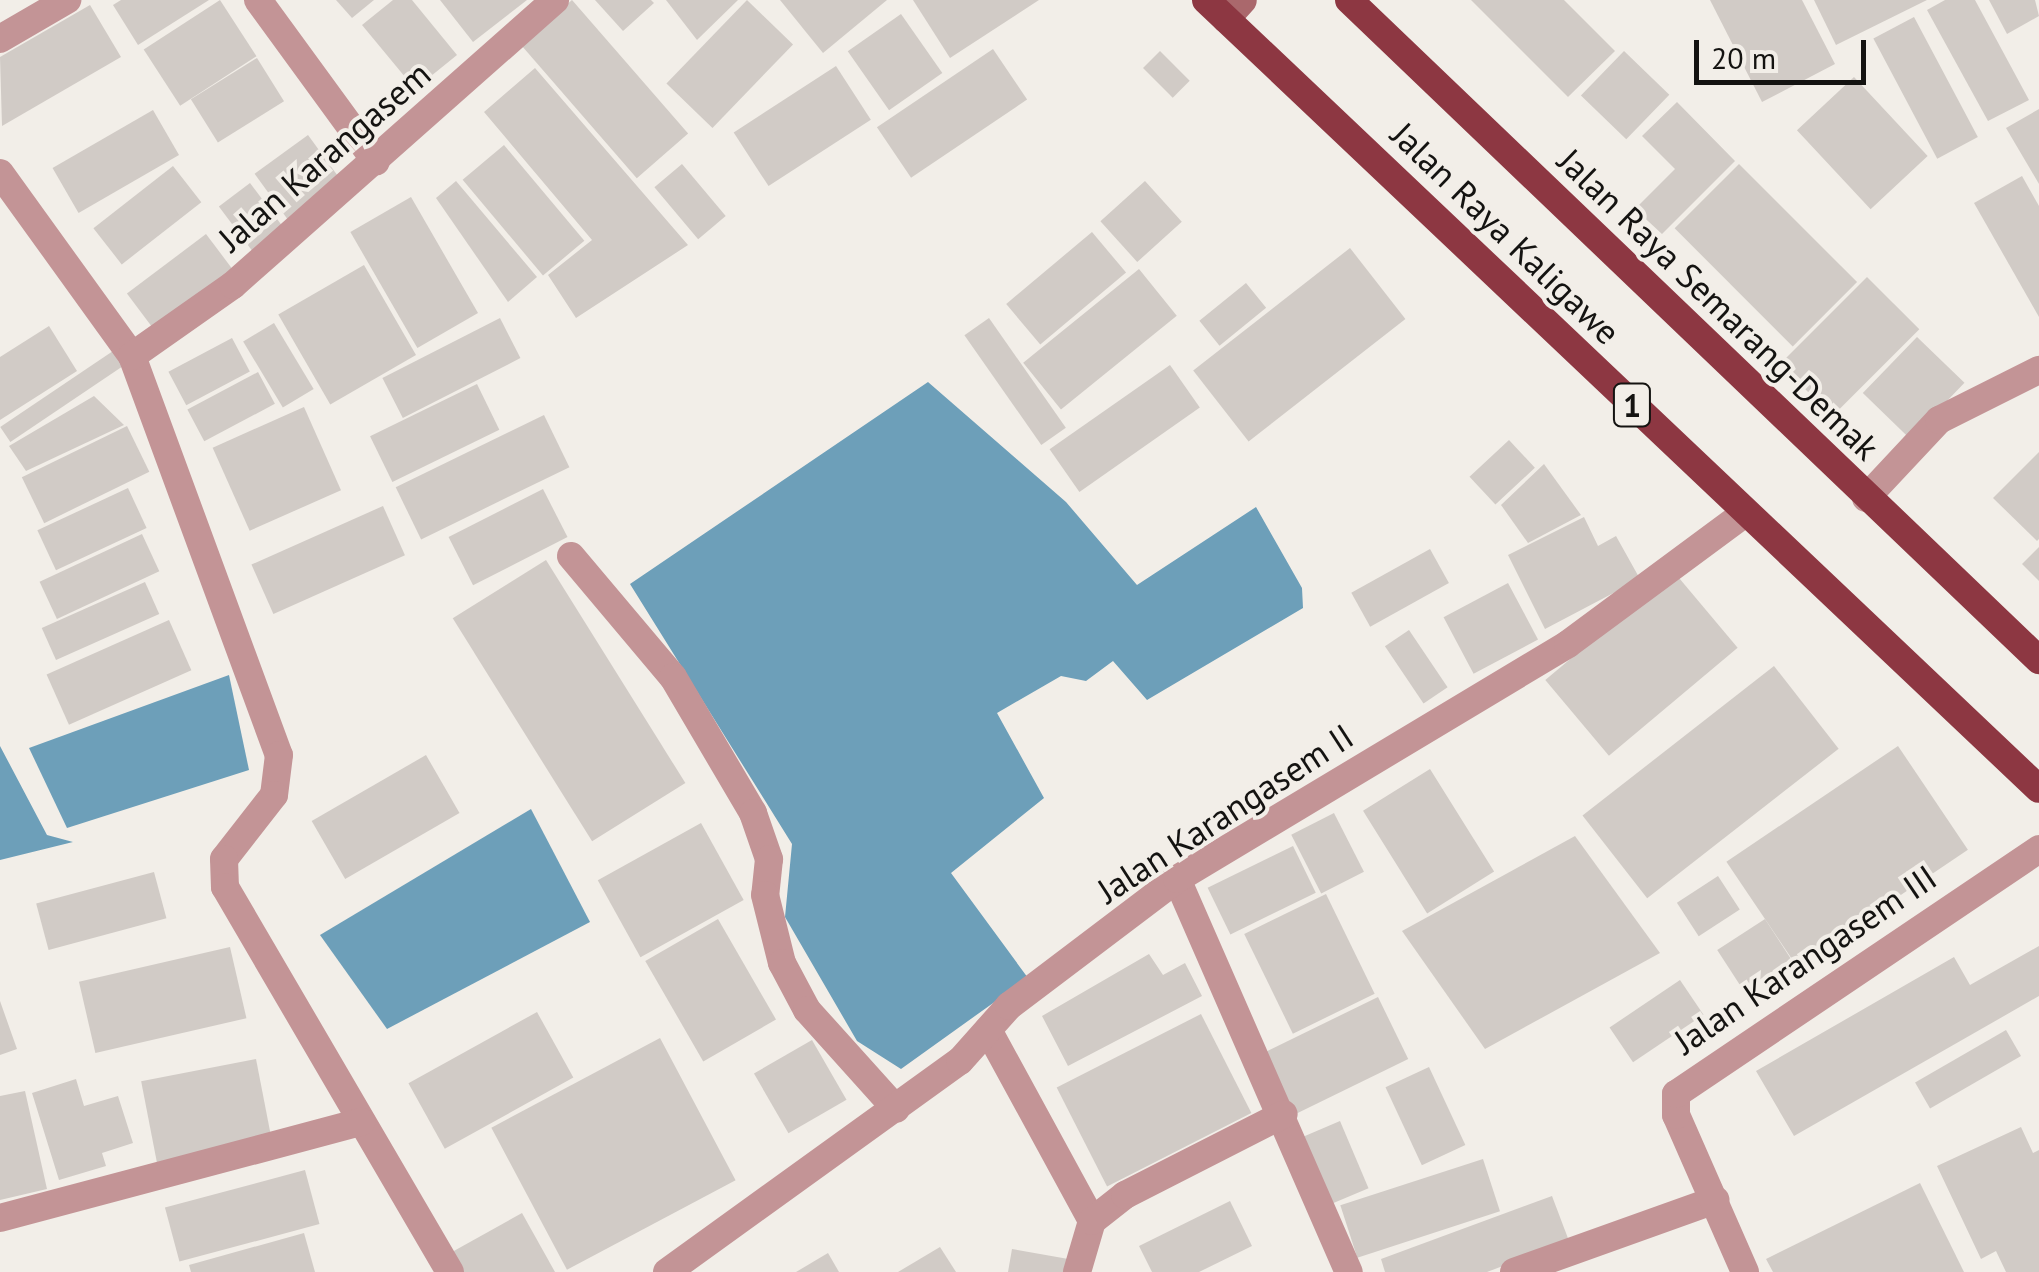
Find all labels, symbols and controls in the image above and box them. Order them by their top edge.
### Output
scale bar [1699,20,1872,82]
text: 20 m [1711,38,1776,77]
street label: Jalan Karangasem [210,53,438,259]
street label: Jalan Raya Kaligawe [1383,113,1629,353]
street label: Jalan Raya Semarang-Demak [1550,140,1888,468]
road number: 1 [1612,378,1652,432]
street label: Jalan Karangasem II [1089,715,1361,911]
street label: Jalan Karangasem III [1666,856,1944,1062]

